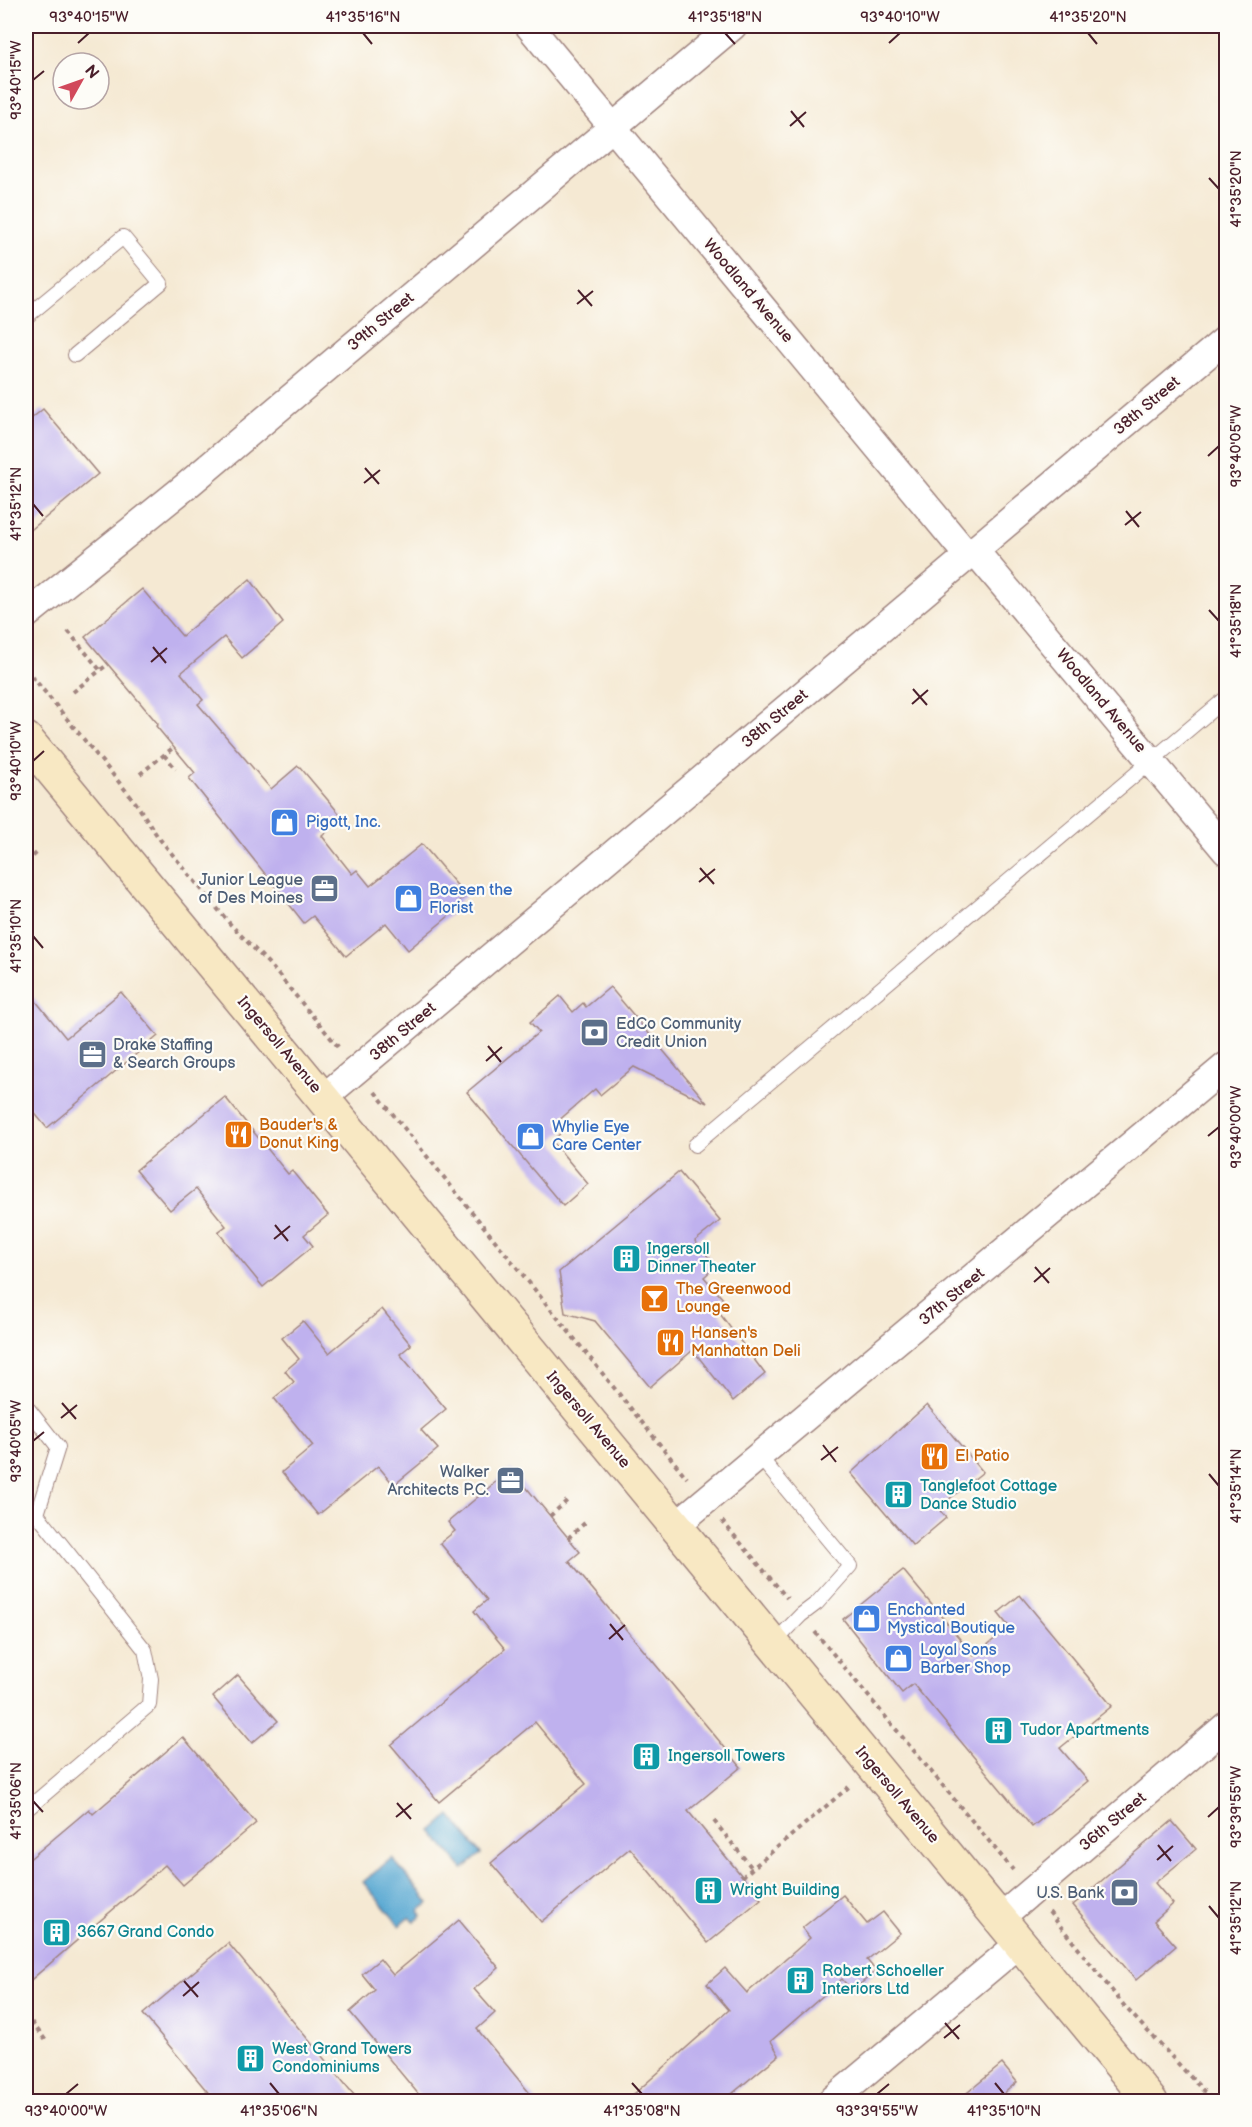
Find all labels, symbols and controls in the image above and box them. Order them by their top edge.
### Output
text: 93°40'15"W [49,8,129,27]
text: 41°35'16"N [326,8,400,27]
text: 41°35'18"N [688,8,762,27]
text: 93°40'10"W [860,8,940,27]
text: 41°35'20"N [1049,8,1127,27]
text: 93°40'15"W [7,40,26,120]
north arrow [51,51,111,111]
text: N [80,62,102,83]
text: 41°35'20"N [1227,150,1246,228]
street label: Woodland Avenue [699,235,797,347]
street label: 39th Street [344,289,418,355]
street label: 38th Street [1110,373,1184,439]
text: 93°40'05"W [1227,404,1246,487]
text: 41°35'12"N [7,467,26,541]
text: 41°35'18"N [1227,584,1246,658]
street label: Woodland Avenue [1052,645,1150,757]
street label: 38th Street [738,686,812,752]
text: 93°40'10"W [7,721,26,801]
shop icon: Pigott, Inc. [269,806,301,838]
place label: Pigott, Inc. [306,813,381,832]
place label: Junior League of Des Moines [198,871,303,908]
office icon: Junior League of Des Moines [308,873,340,905]
place label: Boesen the Florist [429,881,513,918]
shop icon: Boesen the Florist [392,883,424,915]
text: 41°35'10"N [7,899,26,973]
street label: Ingersoll Avenue [233,993,325,1098]
street label: 38th Street [366,999,440,1065]
place label: EdCo Community Credit Union [616,1015,742,1052]
bank icon: EdCo Community Credit Union [579,1017,611,1049]
place label: Drake Staffing & Search Groups [113,1036,236,1073]
office icon: Drake Staffing & Search Groups [76,1038,108,1070]
text: 93°40'00"W [1227,1085,1246,1168]
place label: Bauder's & Donut King [259,1116,339,1153]
restaurant icon: Bauder's & Donut King [222,1118,254,1150]
place label: Whylie Eye Care Center [552,1118,642,1155]
shop icon: Whylie Eye Care Center [515,1120,547,1152]
place label: Ingersoll Dinner Theater [647,1240,756,1277]
building icon: Ingersoll Dinner Theater [610,1242,642,1274]
street label: 37th Street [915,1264,989,1330]
place label: The Greenwood Lounge [676,1280,791,1317]
bar icon: The Greenwood Lounge [639,1282,671,1314]
place label: Hansen's Manhattan Deli [691,1324,801,1361]
restaurant icon: Hansen's Manhattan Deli [654,1326,686,1358]
street label: Ingersoll Avenue [542,1368,634,1473]
text: 93°40'05"W [7,1399,26,1482]
restaurant icon: El Patio [918,1440,950,1472]
place label: El Patio [955,1447,1010,1466]
text: 41°35'14"N [1227,1449,1246,1523]
place label: Walker Architects P.C. [387,1463,489,1500]
office icon: Walker Architects P.C. [494,1465,526,1497]
place label: Tanglefoot Cottage Dance Studio [920,1477,1058,1514]
building icon: Tanglefoot Cottage Dance Studio [883,1479,915,1511]
place label: Enchanted Mystical Boutique [887,1601,1016,1638]
shop icon: Enchanted Mystical Boutique [850,1603,882,1635]
place label: Loyal Sons Barber Shop [920,1641,1011,1678]
shop icon: Loyal Sons Barber Shop [883,1643,915,1675]
building icon: Tudor Apartments [983,1714,1015,1746]
place label: Tudor Apartments [1020,1721,1149,1740]
building icon: Ingersoll Towers [631,1740,663,1772]
street label: Ingersoll Avenue [851,1743,943,1848]
place label: Ingersoll Towers [668,1747,785,1766]
text: 41°35'06"N [7,1762,26,1840]
text: 93°39'55"W [1227,1766,1246,1848]
street label: 36th Street [1076,1789,1150,1855]
building icon: Wright Building [693,1874,725,1906]
bank icon: U.S. Bank [1109,1877,1141,1909]
place label: Wright Building [730,1881,840,1900]
text: 41°35'12"N [1227,1881,1246,1955]
place label: U.S. Bank [1036,1884,1104,1903]
building icon: 3667 Grand Condo [40,1916,72,1948]
place label: 3667 Grand Condo [77,1923,214,1942]
place label: Robert Schoeller Interiors Ltd [822,1962,944,1999]
building icon: Robert Schoeller Interiors Ltd [785,1964,817,1996]
place label: West Grand Towers Condominiums [272,2040,412,2077]
building icon: West Grand Towers Condominiums [235,2042,267,2074]
text: 93°40'00"W [25,2102,108,2121]
text: 41°35'06"N [240,2102,318,2121]
text: 41°35'08"N [603,2102,681,2121]
text: 93°39'55"W [836,2102,918,2121]
text: 41°35'10"N [967,2102,1041,2121]

